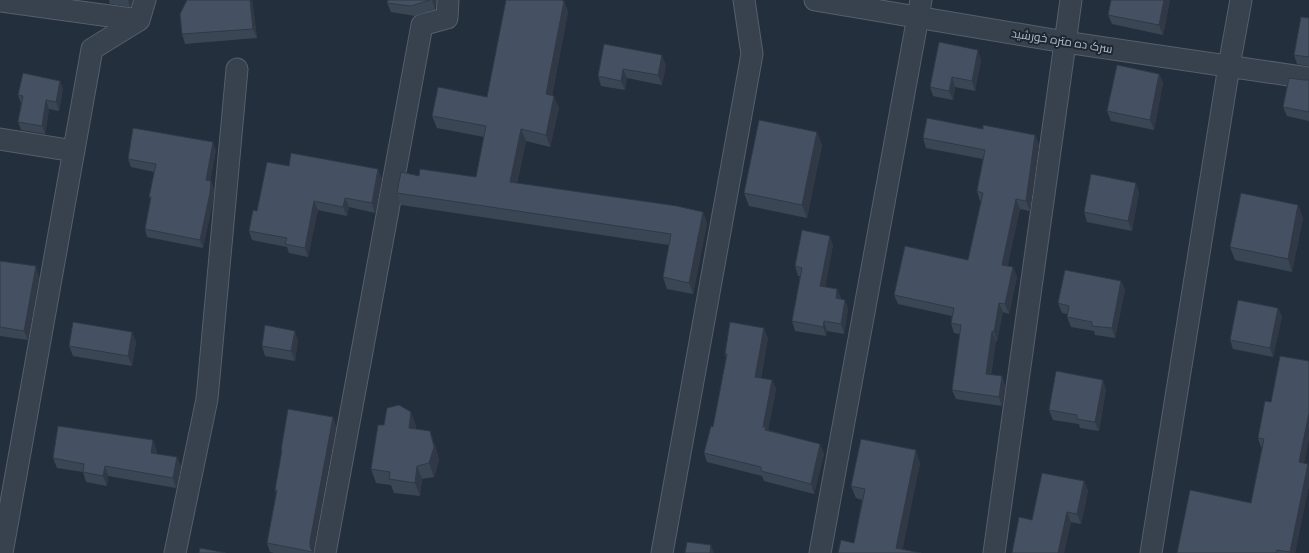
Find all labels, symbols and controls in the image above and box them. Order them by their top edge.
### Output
street label: سرک ده متره خورشید [1010,25,1114,56]

